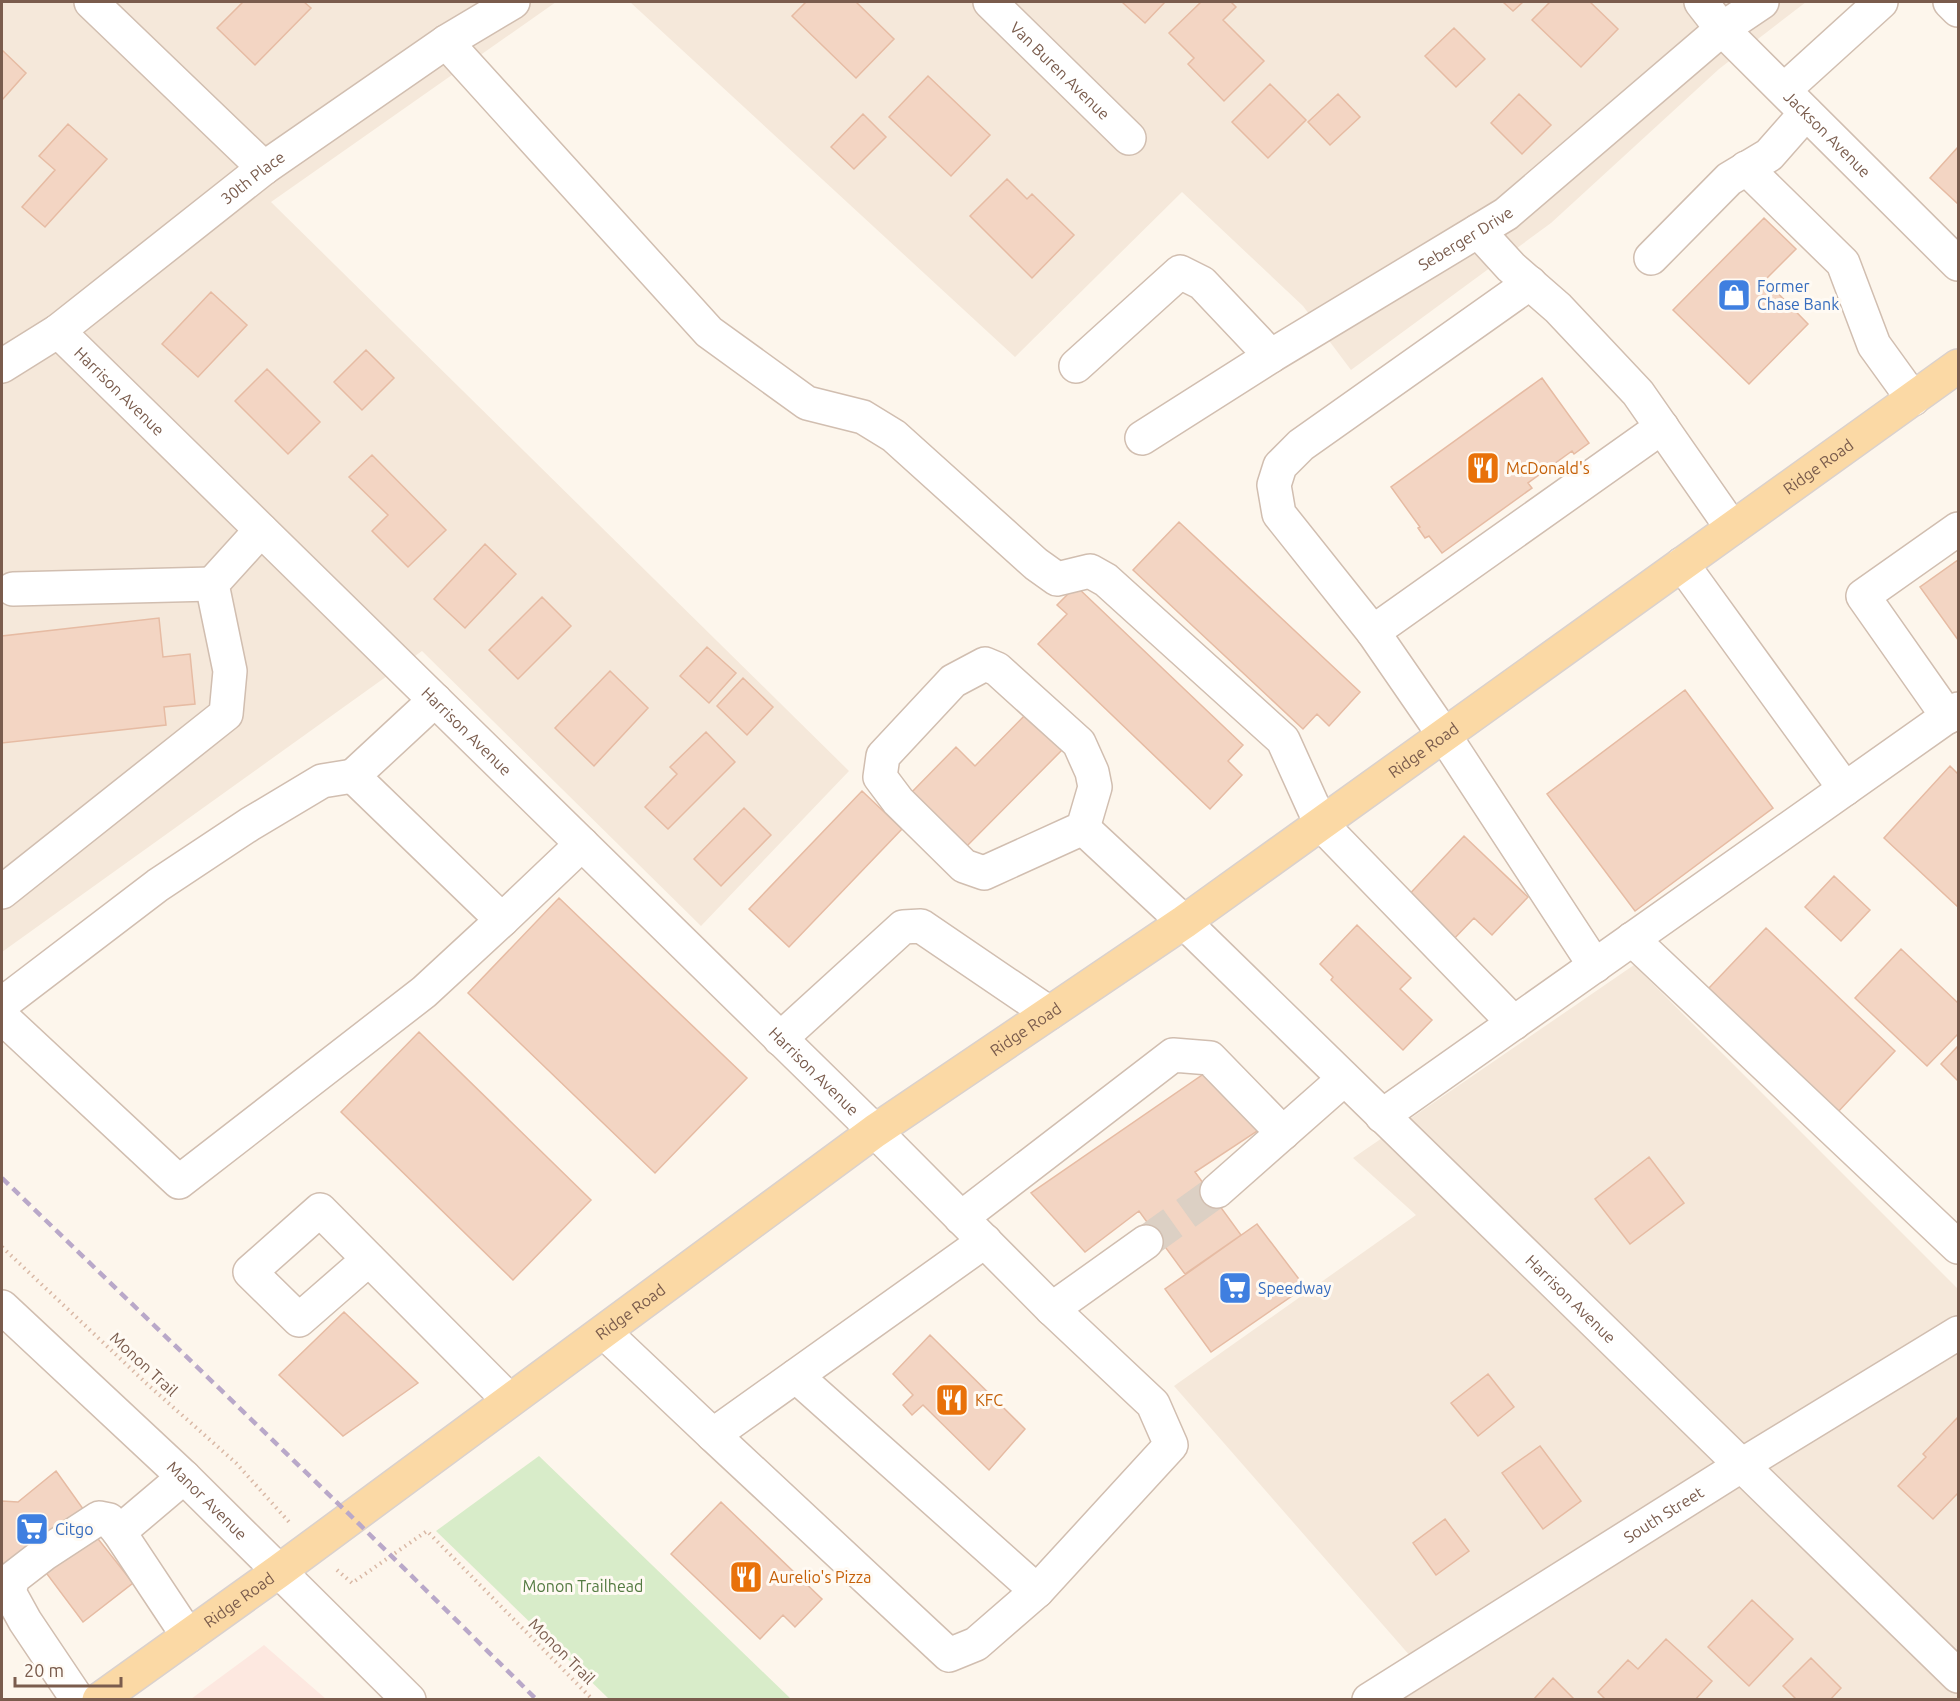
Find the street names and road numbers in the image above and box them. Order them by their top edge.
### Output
street label: Van Buren Avenue [1007,18,1113,123]
street label: Jackson Avenue [1780,87,1874,181]
street label: 30th Place [217,148,288,208]
street label: Seberger Drive [1415,203,1517,274]
street label: Harrison Avenue [71,343,168,439]
street label: Ridge Road [1780,435,1857,498]
street label: Harrison Avenue [418,683,515,779]
street label: Ridge Road [1385,719,1462,781]
street label: Ridge Road [987,999,1064,1060]
street label: Harrison Avenue [765,1023,863,1119]
street label: Harrison Avenue [1522,1251,1620,1347]
street label: Ridge Road [592,1280,668,1343]
street label: Monon Trail [107,1328,181,1400]
street label: Manor Avenue [164,1457,251,1543]
street label: South Street [1620,1482,1707,1546]
street label: Ridge Road [200,1569,277,1631]
street label: Monon Trail [525,1614,599,1688]

